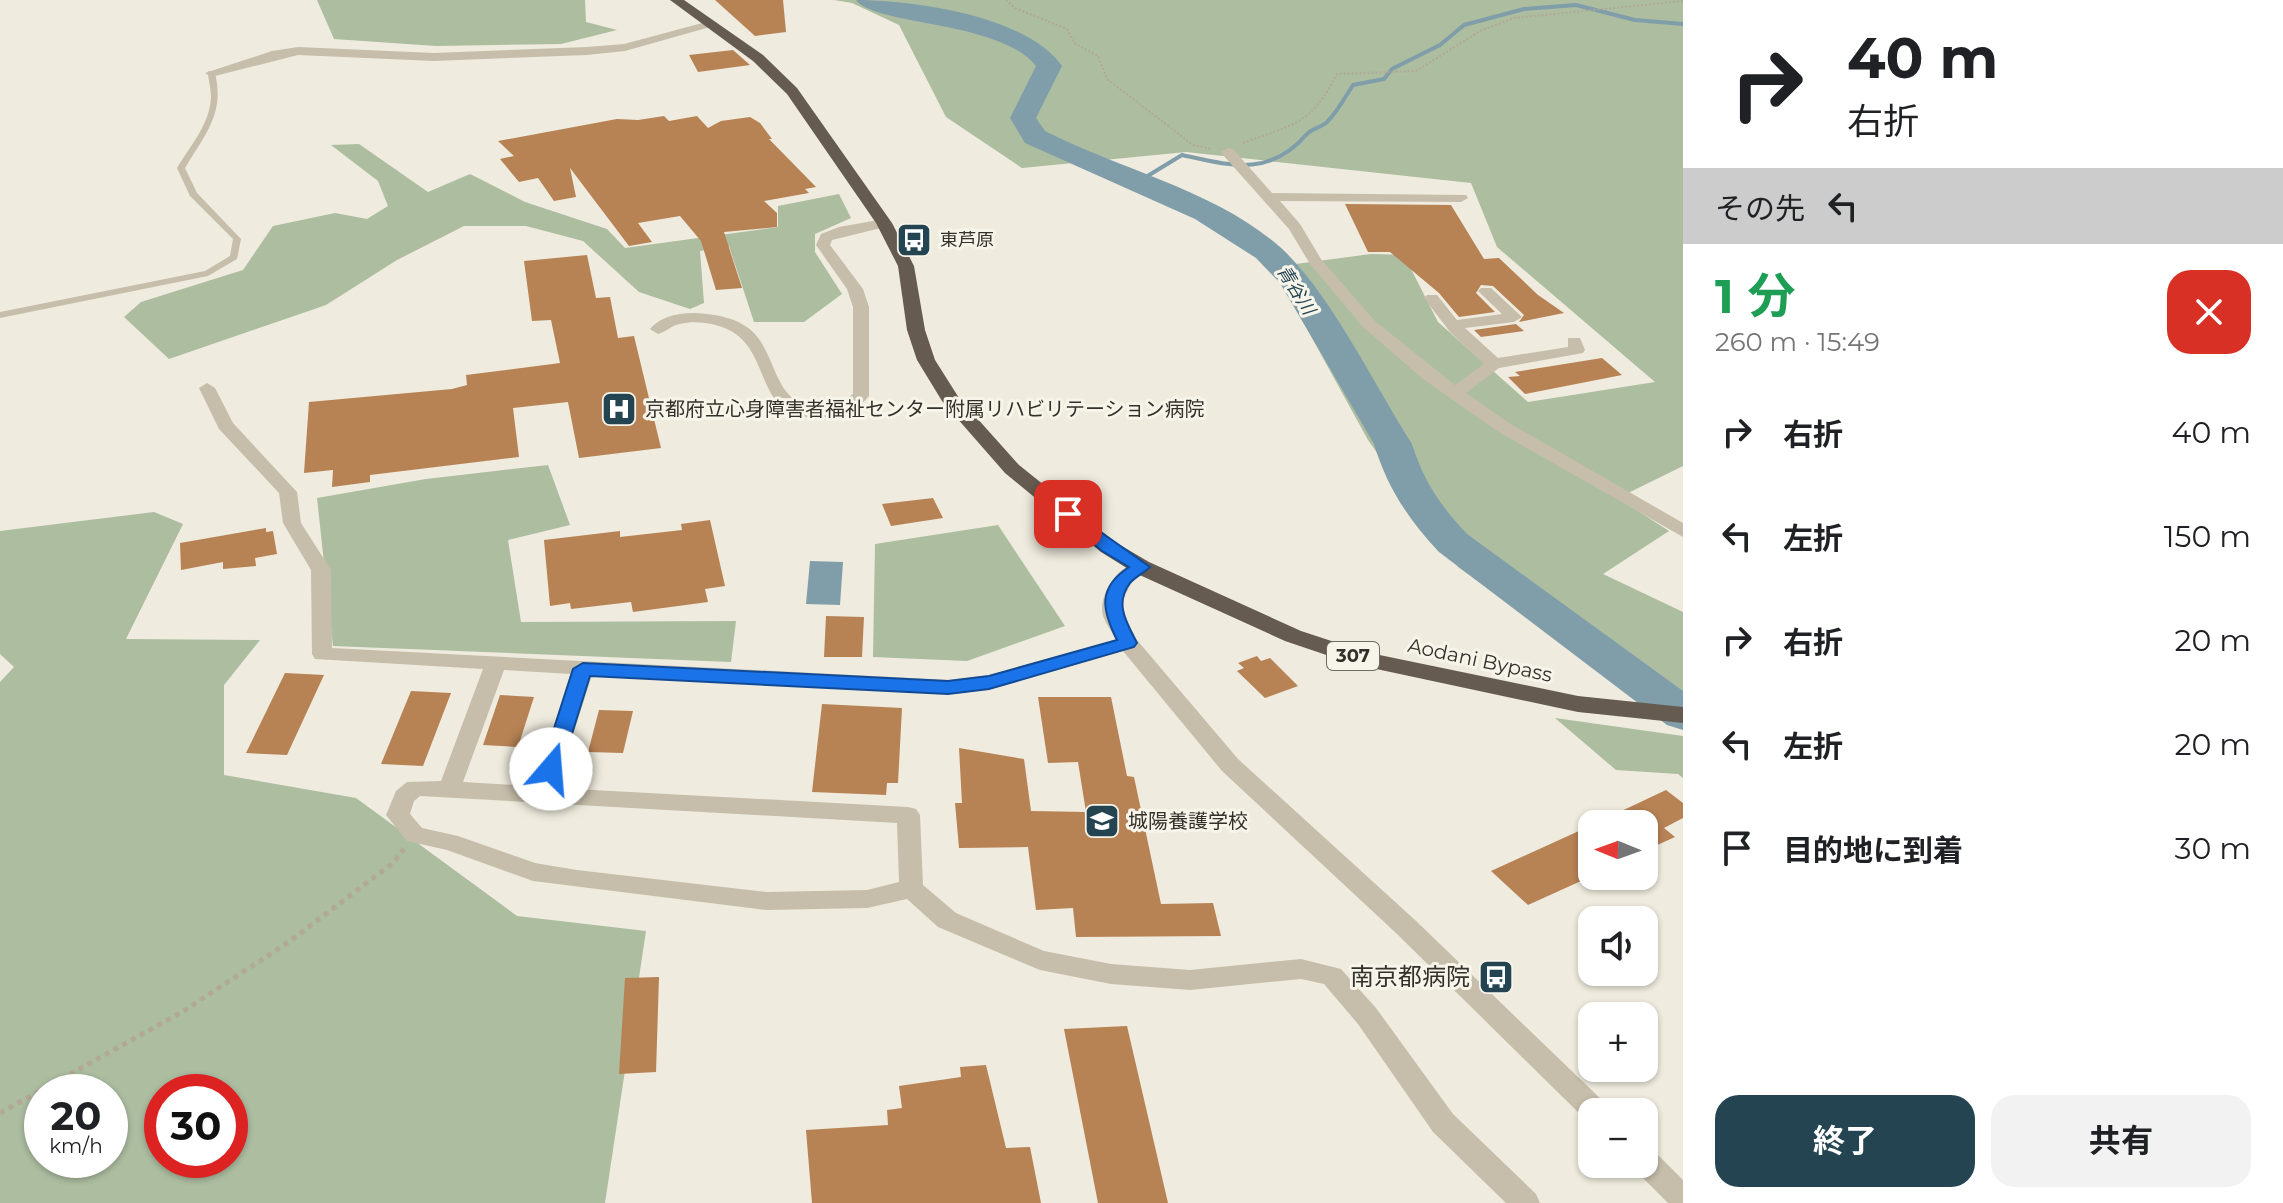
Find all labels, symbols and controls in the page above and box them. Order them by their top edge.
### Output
text: 40 m [1847,24,1998,92]
icon: right [1715,32,1819,136]
text: 右折 [1847,99,1919,143]
icon: left [1821,184,1865,228]
text: その先 [1715,190,1805,227]
bus stop icon: 東芦原 [895,221,933,259]
place label: 東芦原 [940,229,994,251]
water label: 青谷川 [1272,261,1321,320]
text: 1 分 [1715,267,1795,325]
button: close [2167,270,2251,354]
text: 260 m · 15:49 [1715,326,1880,358]
hospital icon: 京都府立心身障害者福祉センター附属リハビリテーション病院 [600,390,638,428]
place label: 京都府立心身障害者福祉センター附属リハビリテーション病院 [645,397,1205,421]
icon: right [1715,410,1759,454]
text: 40 m [2172,414,2251,451]
text: 右折 [1783,416,1843,453]
pin [1034,480,1102,548]
icon: arrive [1046,492,1090,536]
icon: left [1715,514,1759,558]
text: 150 m [2164,518,2251,555]
text: 左折 [1783,520,1843,557]
icon: right [1715,618,1759,662]
text: 20 m [2174,622,2251,659]
text: 右折 [1783,624,1843,661]
street label: Aodani Bypass [1406,633,1555,687]
road number: 307 [1327,642,1379,670]
icon: left [1715,722,1759,766]
text: 20 m [2174,726,2251,763]
position arrow [509,727,593,811]
text: 左折 [1783,728,1843,765]
school or university icon: 城陽養護学校 [1083,802,1121,840]
place label: 城陽養護学校 [1128,809,1248,833]
north arrow [1578,810,1658,890]
map controls [1578,810,1658,1178]
icon: arrive [1715,826,1759,870]
text: 30 m [2175,830,2251,867]
text: 目的地に到着 [1783,832,1963,869]
button: sound [1578,906,1658,986]
bus stop icon: 南京都病院 [1477,958,1515,996]
place label: 南京都病院 [1350,962,1470,991]
button: + [1578,1002,1658,1082]
speed limit sign: 30 [144,1074,248,1178]
text: 20 [51,1091,101,1140]
button: 終了 [1715,1095,1975,1187]
button: 共有 [1991,1095,2251,1187]
button: − [1578,1098,1658,1178]
text: km/h [49,1134,103,1158]

